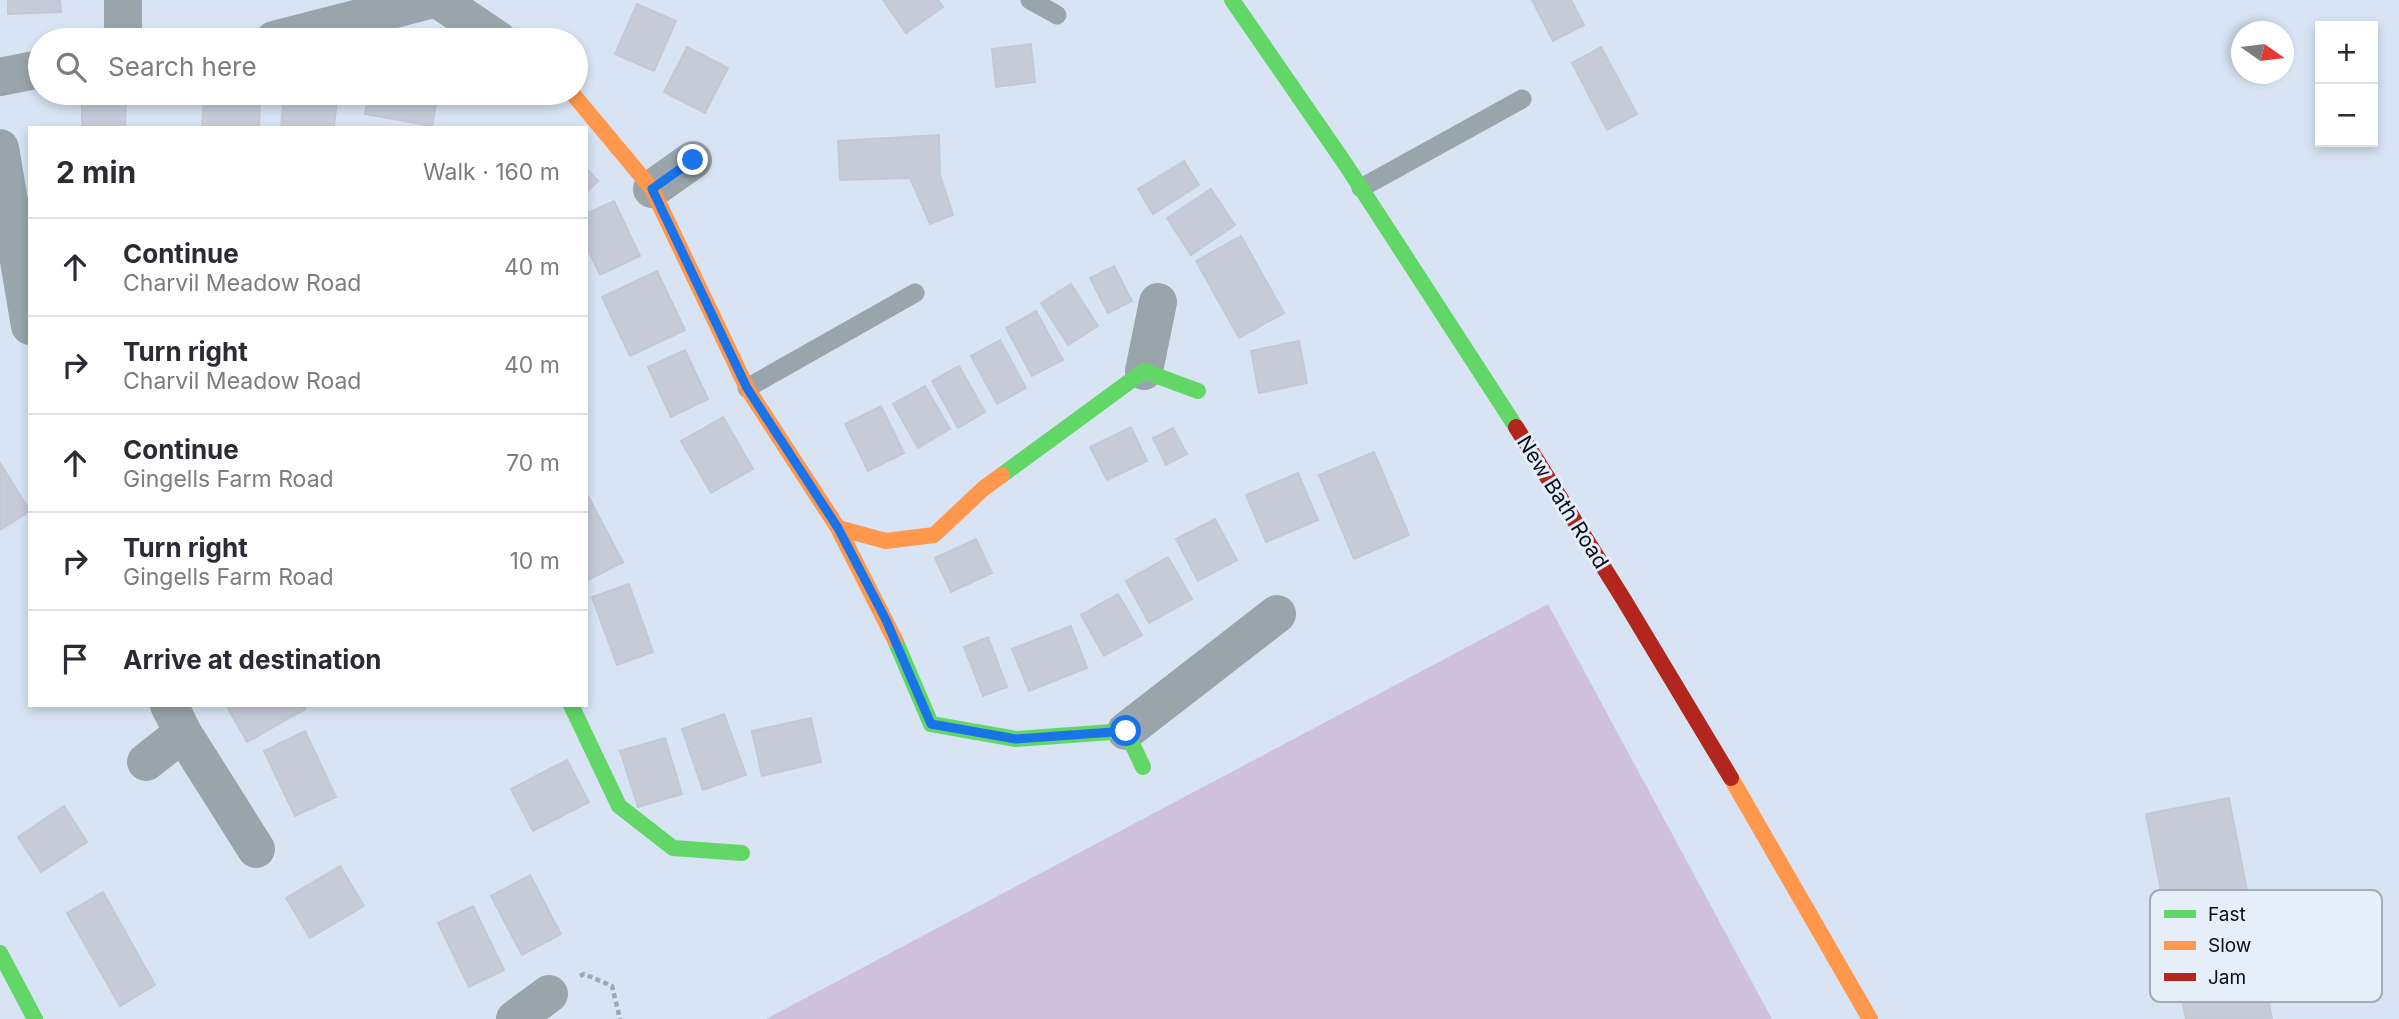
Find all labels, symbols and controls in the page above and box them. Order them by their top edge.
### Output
north arrow [2231,21,2294,84]
map controls [2315,21,2378,147]
button: + [2315,21,2378,84]
search box [28,28,588,105]
icon: search [52,48,90,86]
text: Search here [108,51,257,82]
button: − [2315,84,2378,147]
route end [677,144,708,175]
text: 2 min [56,154,136,190]
text: Walk · 160 m [423,158,560,186]
text: Continue [123,238,239,269]
icon: ahead [56,248,94,286]
text: 40 m [504,253,560,281]
text: Charvil Meadow Road [123,269,361,297]
text: Turn right [123,336,248,367]
icon: right [56,346,94,384]
text: 40 m [504,351,560,379]
text: Charvil Meadow Road [123,367,361,395]
street label: New Bath Road [1512,431,1614,573]
text: Continue [123,434,239,465]
icon: ahead [56,444,94,482]
text: 70 m [506,449,560,477]
text: Gingells Farm Road [123,465,334,493]
text: Turn right [123,532,248,563]
icon: right [56,542,94,580]
text: 10 m [510,547,560,575]
text: Gingells Farm Road [123,563,334,591]
icon: arrive [56,640,94,678]
text: Arrive at destination [123,644,382,675]
route start [1110,715,1141,746]
legend [2150,890,2382,1002]
text: Fast [2208,903,2246,926]
text: Slow [2208,934,2251,957]
text: Jam [2208,966,2246,989]

